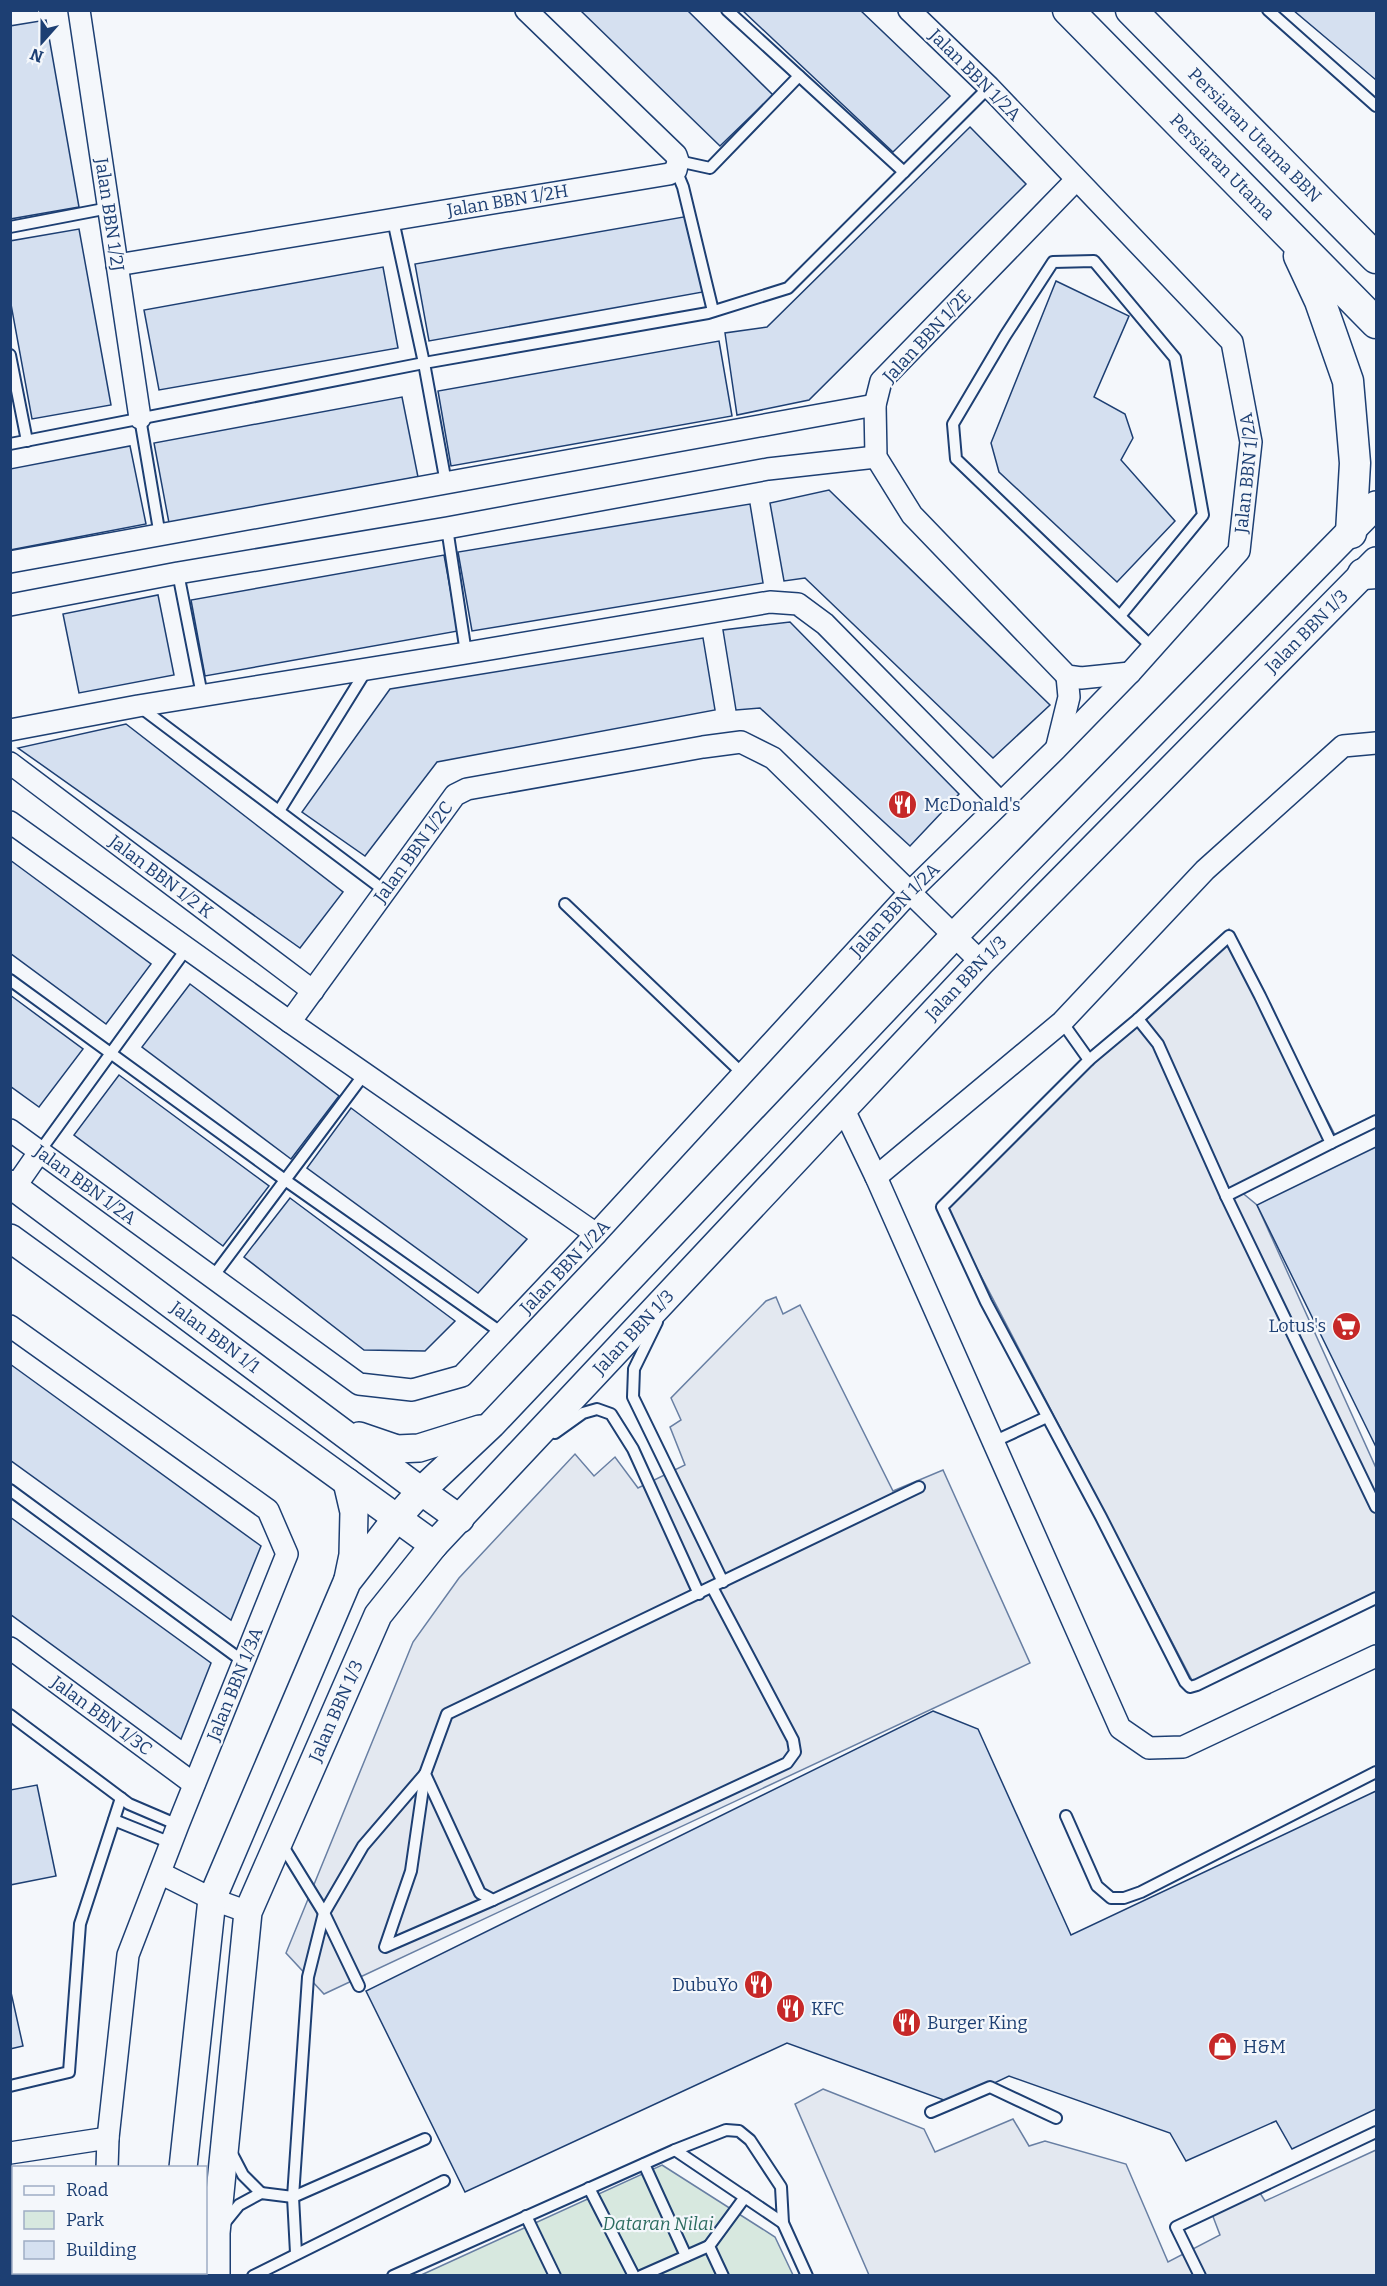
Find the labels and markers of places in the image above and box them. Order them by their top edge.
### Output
restaurant icon: McDonald's [887,789,919,821]
place label: McDonald's [924,794,1021,816]
supermarket icon: Lotus's [1331,1310,1363,1342]
place label: Lotus's [1269,1315,1326,1337]
restaurant icon: DubuYo [743,1969,775,2001]
place label: DubuYo [672,1974,738,1996]
restaurant icon: KFC [774,1993,806,2025]
place label: KFC [811,1998,844,2020]
restaurant icon: Burger King [890,2007,922,2039]
place label: Burger King [927,2012,1028,2034]
shop icon: H&M [1206,2031,1238,2063]
place label: H&M [1243,2036,1286,2058]

